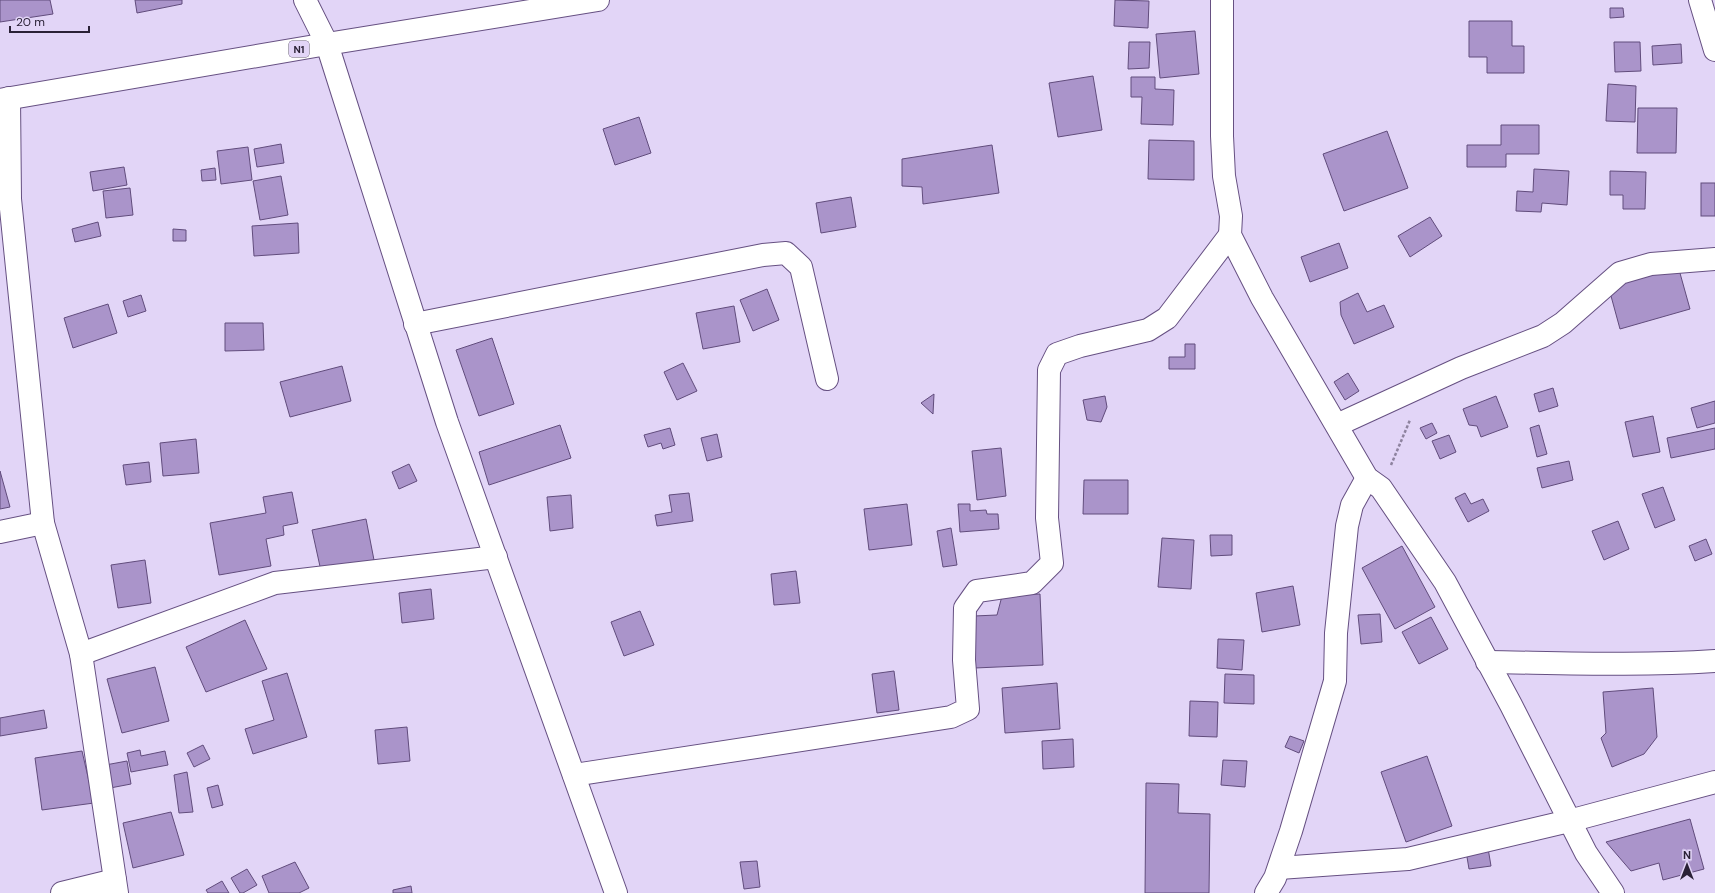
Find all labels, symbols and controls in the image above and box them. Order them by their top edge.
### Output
scale bar [10,8,89,34]
text: 20 m [16,14,45,30]
road number: N1 [289,41,309,57]
north arrow [1667,845,1707,885]
text: N [1683,848,1691,862]

